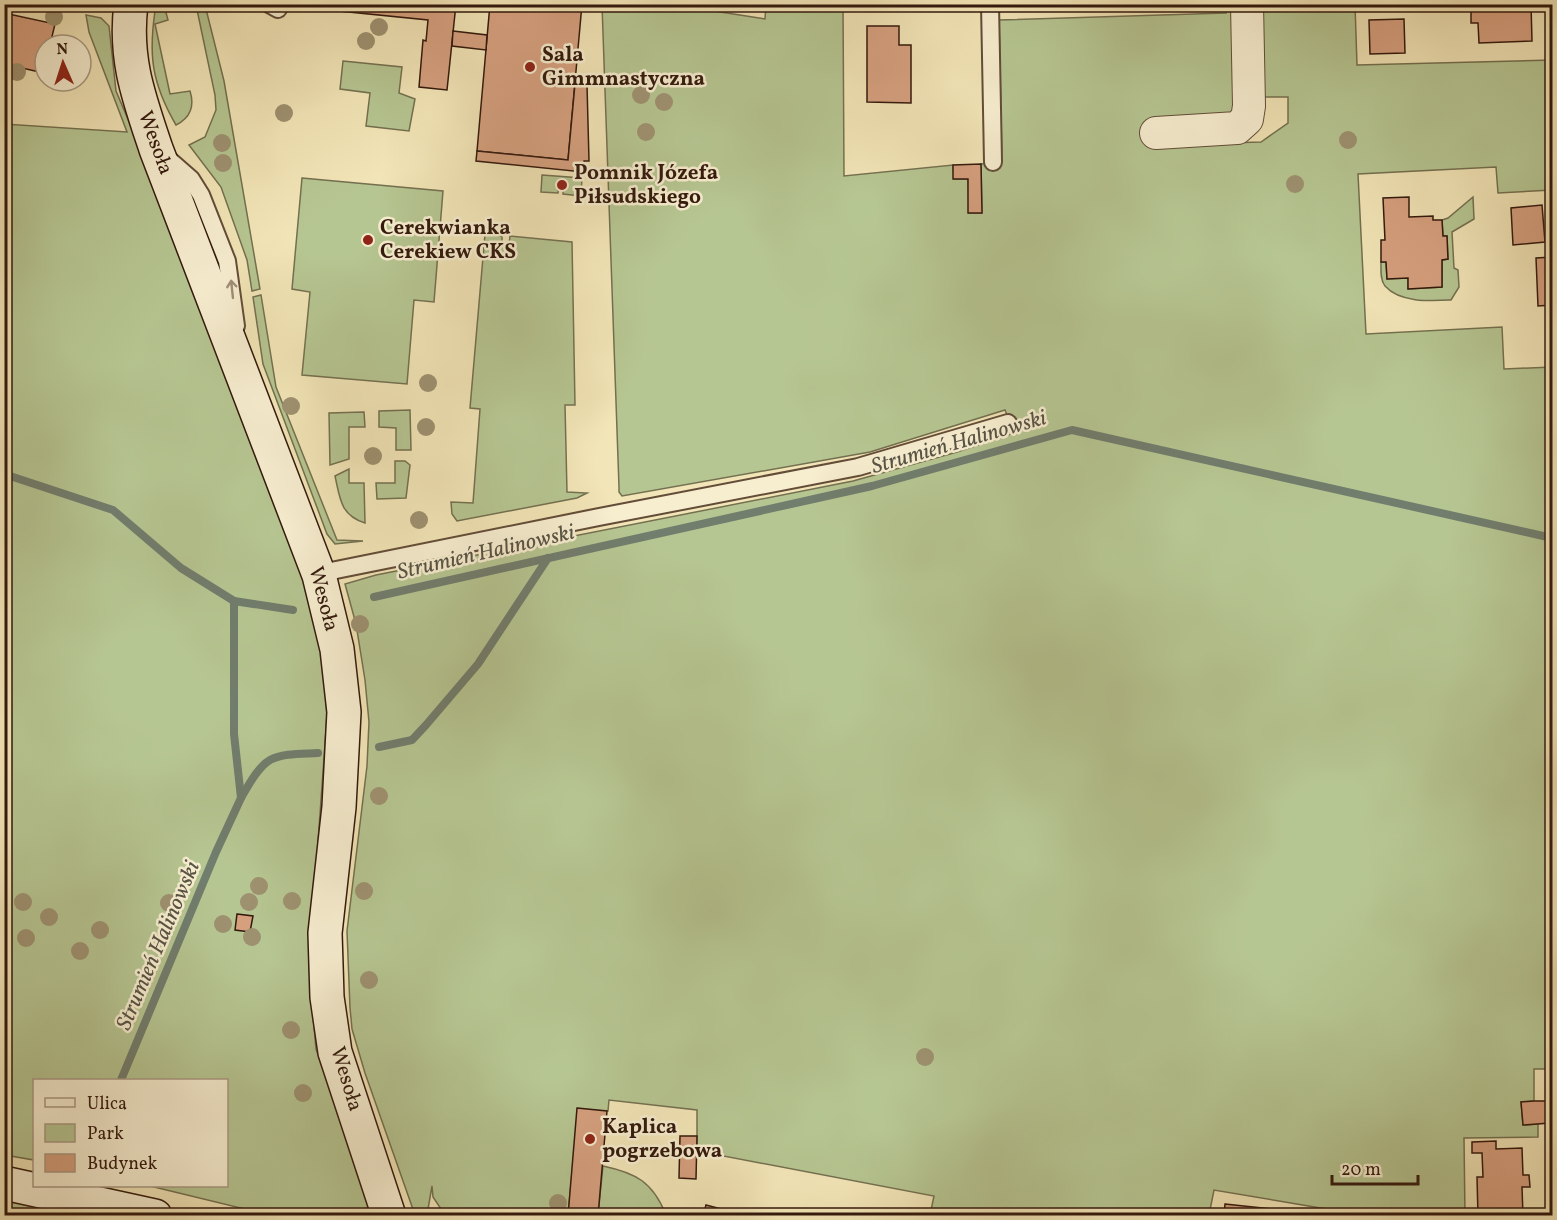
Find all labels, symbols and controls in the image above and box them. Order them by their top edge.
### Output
north arrow [33,33,93,93]
text: N [56,39,69,61]
place label: Sala Gimmnastyczna [542,41,705,94]
marker: Sala Gimmnastyczna [523,60,537,74]
street label: Wesoła [130,107,180,179]
place label: Pomnik Józefa Piłsudskiego [574,159,718,212]
marker: Pomnik Józefa Piłsudskiego [555,178,569,192]
place label: Cerekwianka Cerekiew CKS [380,214,516,267]
marker: Cerekwianka Cerekiew CKS [361,233,375,247]
one-way arrow [226,280,237,300]
water label: Strumień Halinowski [868,403,1051,483]
water label: Strumień Halinowski [395,517,578,588]
street label: Wesoła [300,563,346,635]
water label: Strumień Halinowski [109,856,209,1035]
street label: Wesoła [322,1043,370,1115]
legend [33,1079,228,1187]
text: Ulica [87,1092,127,1117]
place label: Kaplica pogrzebowa [602,1113,722,1166]
text: Park [87,1122,124,1147]
marker: Kaplica pogrzebowa [583,1132,597,1146]
scale bar [1332,1148,1418,1186]
text: Budynek [87,1152,158,1177]
text: 20 m [1341,1158,1381,1183]

